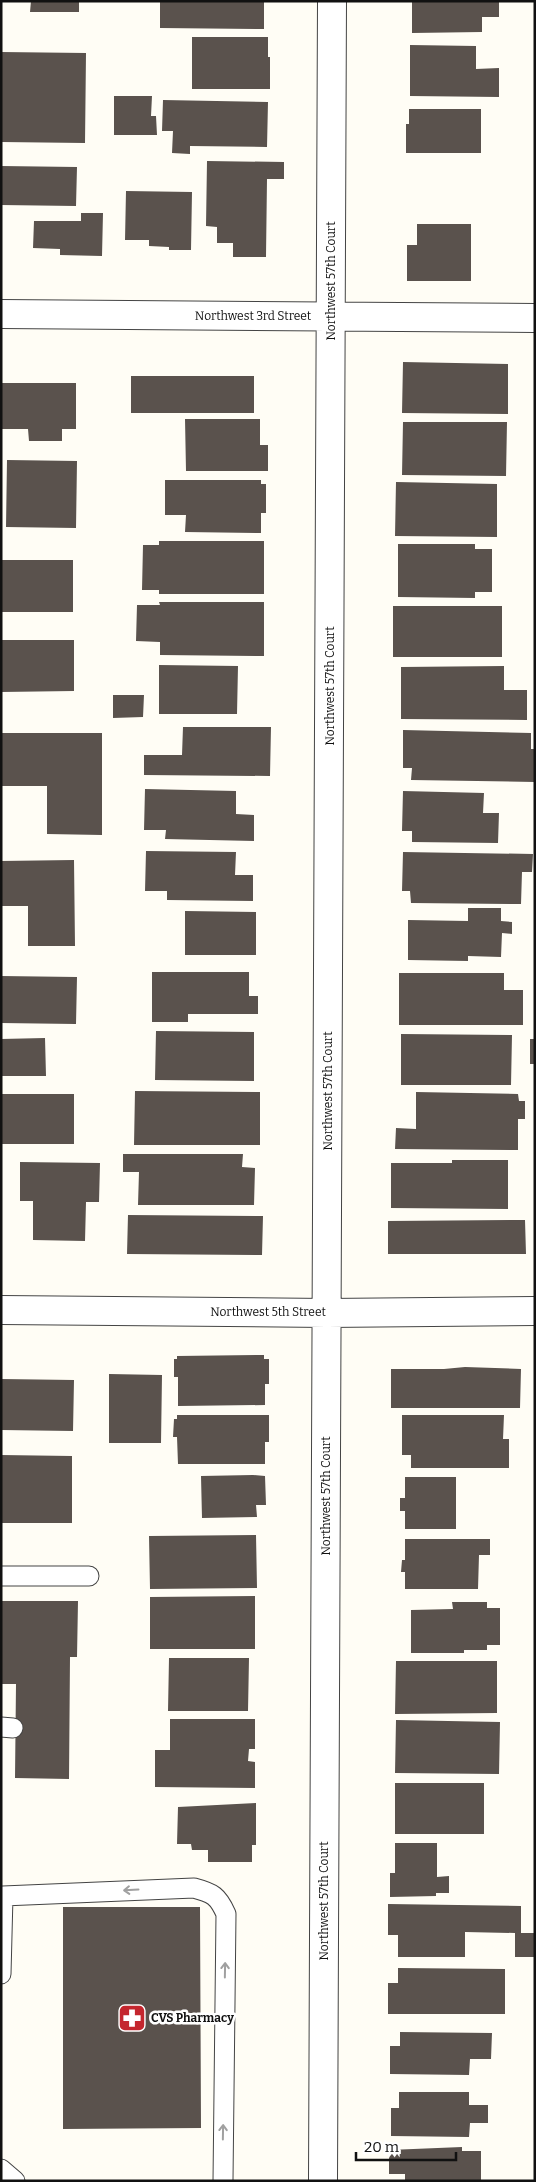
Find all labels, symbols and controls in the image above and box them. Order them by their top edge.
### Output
street label: Northwest 57th Court [324,221,338,341]
street label: Northwest 3rd Street [195,309,312,323]
street label: Northwest 57th Court [323,626,337,746]
street label: Northwest 57th Court [321,1031,335,1151]
street label: Northwest 5th Street [210,1305,326,1319]
street label: Northwest 57th Court [319,1436,333,1556]
street label: Northwest 57th Court [317,1841,331,1961]
one-way arrow [123,1886,139,1895]
one-way arrow [220,1962,230,1978]
pharmacy icon: CVS Pharmacy [117,2003,147,2033]
place label: CVS Pharmacy [151,2011,234,2025]
one-way arrow [219,2124,228,2140]
scale bar [356,2130,456,2162]
text: 20 m [364,2138,400,2156]

